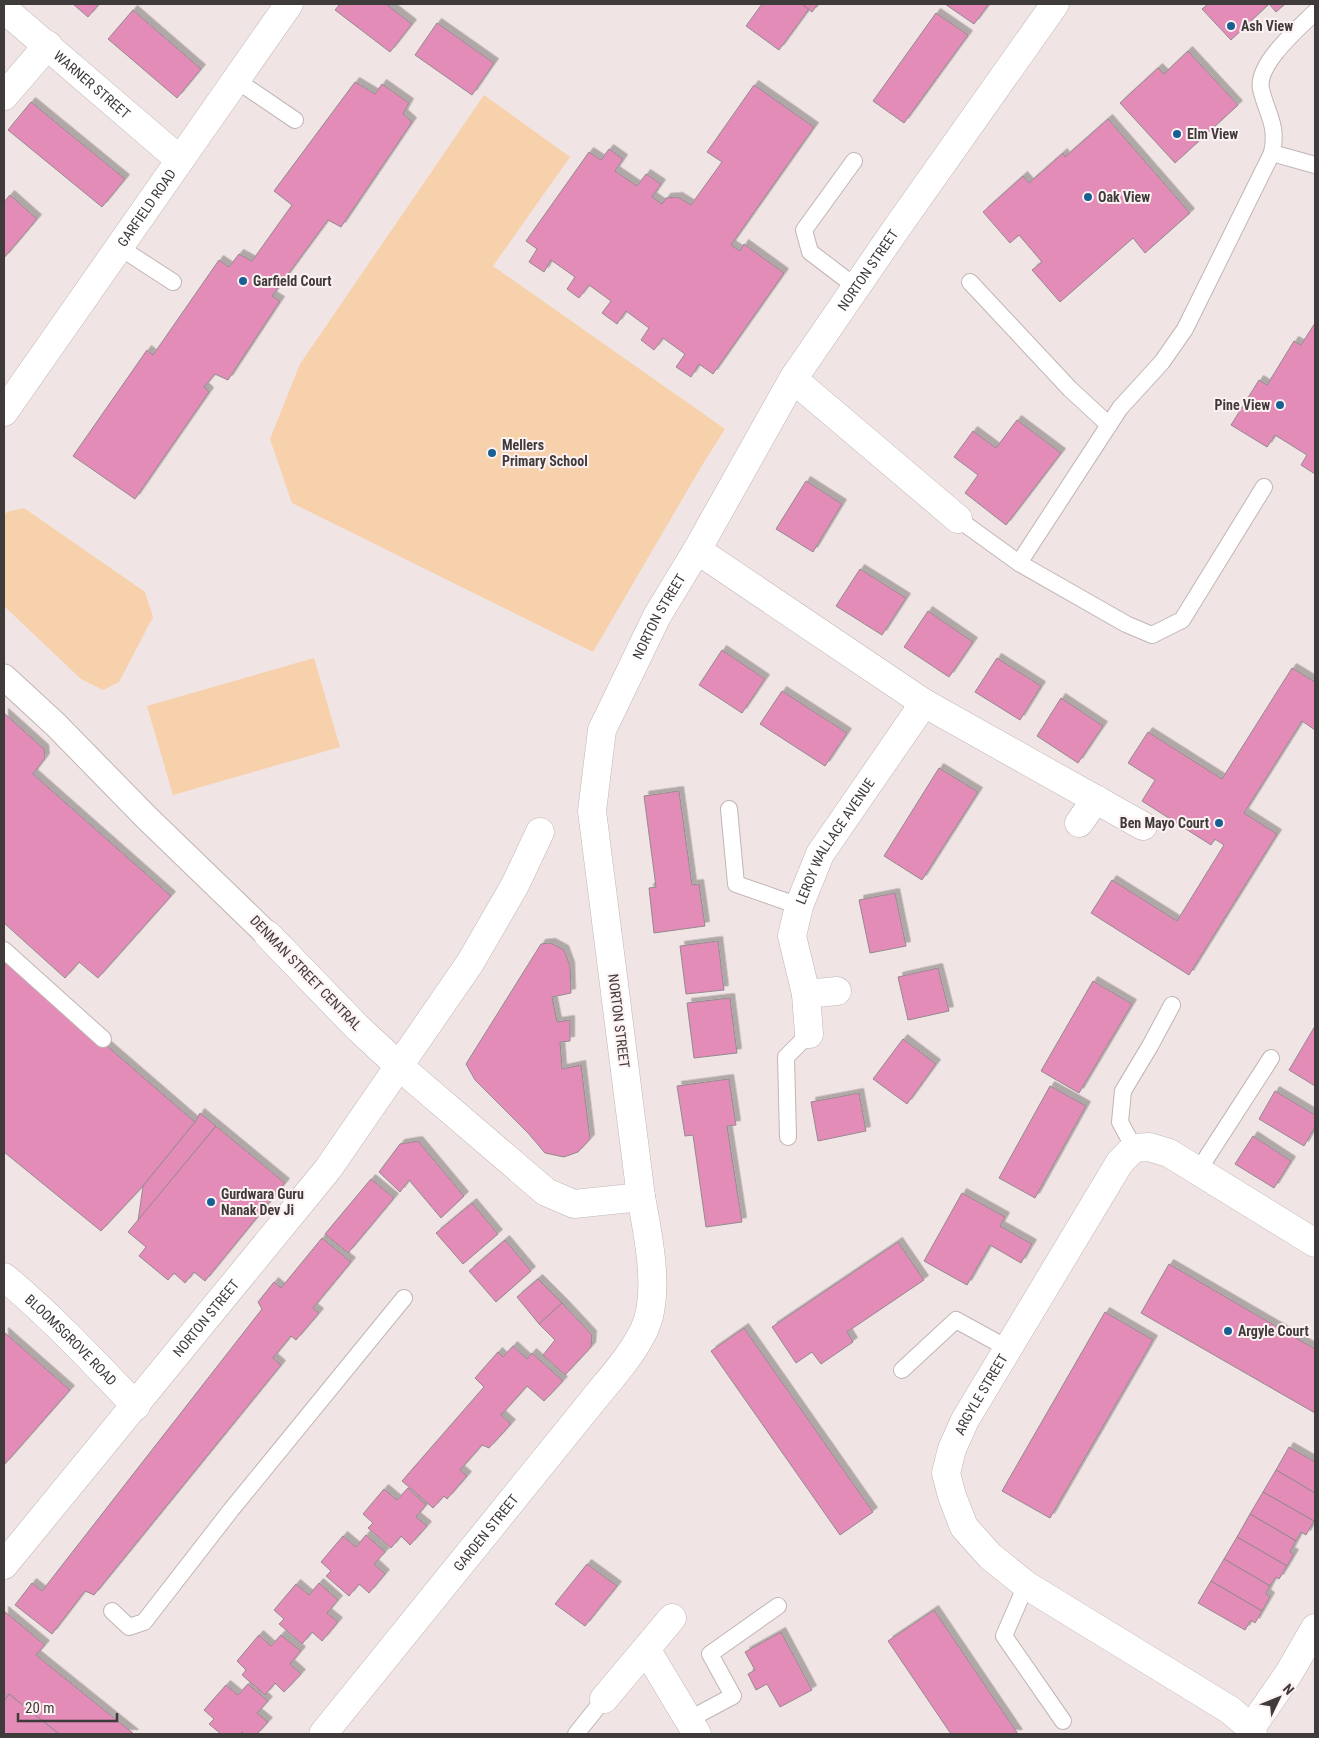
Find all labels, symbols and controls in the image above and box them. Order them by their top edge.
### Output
place label: Ash View [1241,18,1293,34]
marker: Ash View [1225,20,1237,32]
street label: WARNER STREET [51,47,134,122]
place label: Elm View [1187,126,1238,142]
marker: Elm View [1171,128,1183,140]
street label: GARFIELD ROAD [114,166,179,250]
place label: Oak View [1098,189,1150,205]
marker: Oak View [1082,191,1094,203]
street label: NORTON STREET [834,226,901,314]
place label: Garfield Court [253,273,332,289]
marker: Garfield Court [237,275,249,287]
place label: Pine View [1215,397,1270,413]
marker: Pine View [1274,399,1286,411]
place label: Mellers Primary School [502,437,588,469]
marker: Mellers Primary School [486,447,498,459]
street label: NORTON STREET [629,571,689,662]
street label: LEROY WALLACE AVENUE [793,775,878,907]
place label: Ben Mayo Court [1120,815,1209,831]
marker: Ben Mayo Court [1213,817,1225,829]
street label: DENMAN STREET CENTRAL [247,912,365,1034]
street label: NORTON STREET [605,973,633,1069]
place label: Gurdwara Guru Nanak Dev Ji [221,1186,304,1218]
marker: Gurdwara Guru Nanak Dev Ji [205,1196,217,1208]
street label: NORTON STREET [170,1276,242,1360]
street label: BLOOMSGROVE ROAD [22,1291,120,1389]
place label: Argyle Court [1238,1323,1309,1339]
marker: Argyle Court [1222,1325,1234,1337]
street label: ARGYLE STREET [951,1351,1011,1438]
street label: GARDEN STREET [450,1491,522,1574]
north arrow [1254,1673,1304,1723]
text: N [1280,1681,1297,1698]
scale bar [18,1690,116,1722]
text: 20 m [25,1699,55,1717]

